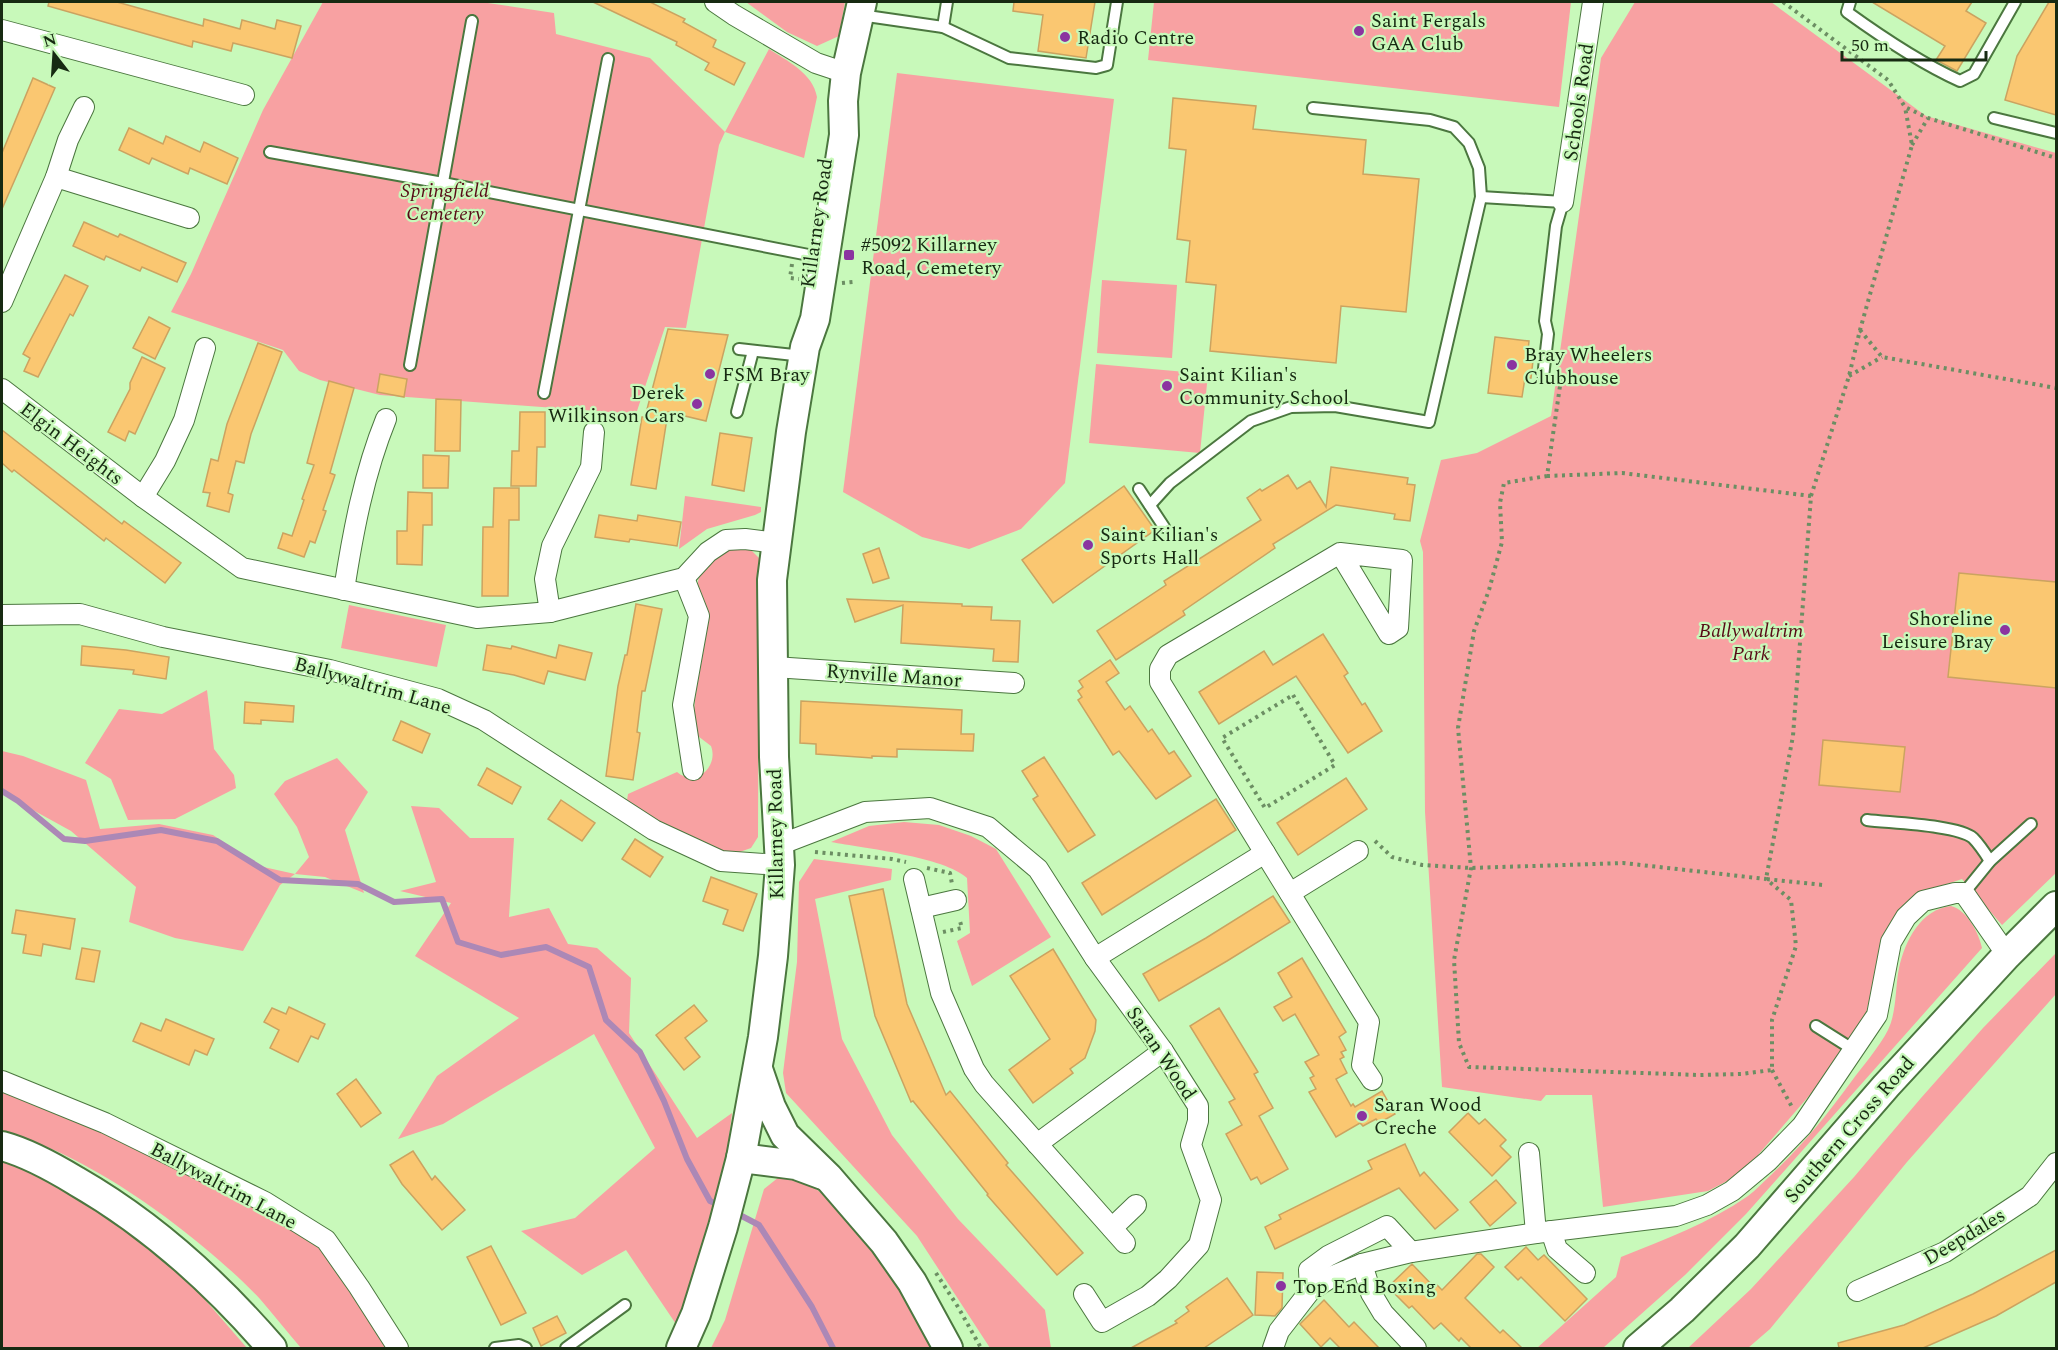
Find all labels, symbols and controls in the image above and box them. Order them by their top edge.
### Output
place label: Saint Fergals GAA Club [1371,6,1486,59]
place label: Radio Centre [1077,23,1194,53]
north arrow [24,24,84,84]
marker: Saint Fergals GAA Club [1352,24,1366,38]
scale bar [1842,24,1986,62]
text: N [40,27,60,54]
marker: Radio Centre [1058,30,1072,44]
text: 50 m [1851,32,1889,59]
street label: Schools Road [1556,41,1602,163]
street label: Killarney Road [793,156,841,290]
park label: Springfield Cemetery [401,176,489,229]
place label: #5092 Killarney Road, Cemetery [861,230,1003,283]
marker: #5092 Killarney Road, Cemetery [842,248,856,262]
place label: Bray Wheelers Clubhouse [1524,340,1652,393]
marker: Bray Wheelers Clubhouse [1505,358,1519,372]
place label: FSM Bray [722,360,811,390]
place label: Saint Kilian's Community School [1179,360,1349,413]
marker: FSM Bray [703,367,717,381]
place label: Derek Wilkinson Cars [548,378,685,431]
marker: Saint Kilian's Community School [1160,379,1174,393]
street label: Elgin Heights [13,395,130,493]
marker: Derek Wilkinson Cars [690,397,704,411]
place label: Saint Kilian's Sports Hall [1100,520,1218,573]
marker: Saint Kilian's Sports Hall [1081,538,1095,552]
place label: Shoreline Leisure Bray [1881,604,1994,657]
park label: Ballywaltrim Park [1698,616,1804,669]
marker: Shoreline Leisure Bray [1998,623,2012,637]
street label: Ballywaltrim Lane [291,649,455,723]
street label: Rynville Manor [825,656,963,696]
street label: Killarney Road [760,768,792,900]
street label: Saran Wood [1119,1001,1204,1107]
street label: Southern Cross Road [1777,1049,1922,1210]
place label: Saran Wood Creche [1374,1090,1482,1143]
marker: Saran Wood Creche [1355,1109,1369,1123]
street label: Ballywaltrim Lane [145,1135,302,1237]
street label: Deepdales [1918,1200,2011,1273]
place label: Top End Boxing [1293,1272,1436,1302]
marker: Top End Boxing [1274,1279,1288,1293]

